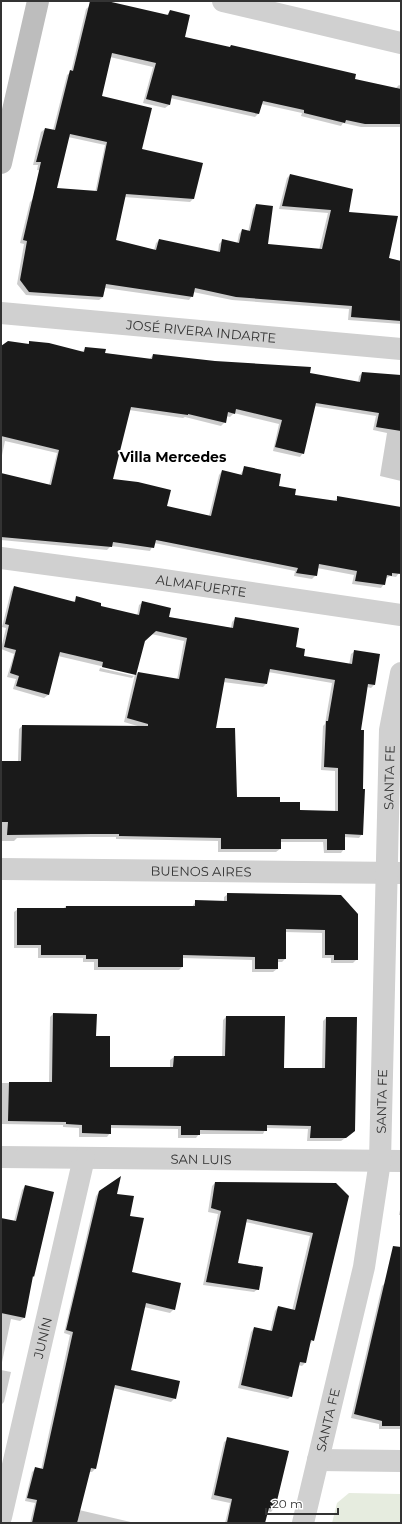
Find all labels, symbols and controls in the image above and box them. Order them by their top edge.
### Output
street label: JOSÉ RIVERA INDARTE [125,316,277,346]
district label: Villa Mercedes [119,448,227,466]
street label: ALMAFUERTE [155,571,248,600]
street label: SANTA FE [380,745,398,810]
street label: BUENOS AIRES [150,862,252,880]
street label: SANTA FE [373,1069,390,1134]
street label: SAN LUIS [170,1151,232,1167]
street label: JUNÍN [30,1316,55,1361]
street label: SANTA FE [312,1387,343,1453]
scale bar [266,1490,338,1516]
text: 20 m [272,1496,303,1511]

